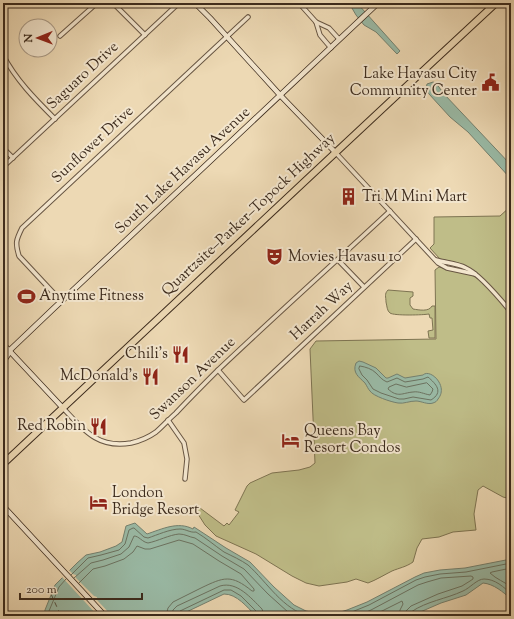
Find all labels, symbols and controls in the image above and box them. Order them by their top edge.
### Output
north arrow [18,18,58,58]
text: N [21,33,37,44]
street label: Saguaro Drive [42,37,124,115]
place label: Lake Havasu City Community Center [350,64,478,102]
public building icon: Lake Havasu City Community Center [480,73,500,93]
street label: Sunflower Drive [47,101,139,188]
street label: South Lake Havasu Avenue [111,103,255,239]
street label: Quartzsite–Parker–Topock Highway [158,128,341,301]
building icon: Tri M Mini Mart [339,187,359,207]
place label: Tri M Mini Mart [362,187,467,208]
theatre icon: Movies Havasu 10 [265,247,285,267]
place label: Movies Havasu 10 [288,247,401,268]
street label: Harrah Way [286,276,358,346]
sports icon: Anytime Fitness [16,286,36,306]
place label: Anytime Fitness [39,286,144,307]
street label: Swanson Avenue [145,332,241,426]
place label: Chili's [125,344,168,365]
restaurant icon: Chili's [171,344,191,364]
place label: McDonald's [60,366,138,387]
restaurant icon: McDonald's [141,366,161,386]
place label: Red Robin [17,416,86,437]
restaurant icon: Red Robin [89,416,109,436]
place label: Queens Bay Resort Condos [304,421,400,459]
hotel icon: Queens Bay Resort Condos [281,430,301,450]
place label: London Bridge Resort [112,483,199,521]
hotel icon: London Bridge Resort [89,492,109,512]
scale bar [20,575,142,601]
text: 200 m [26,581,57,599]

